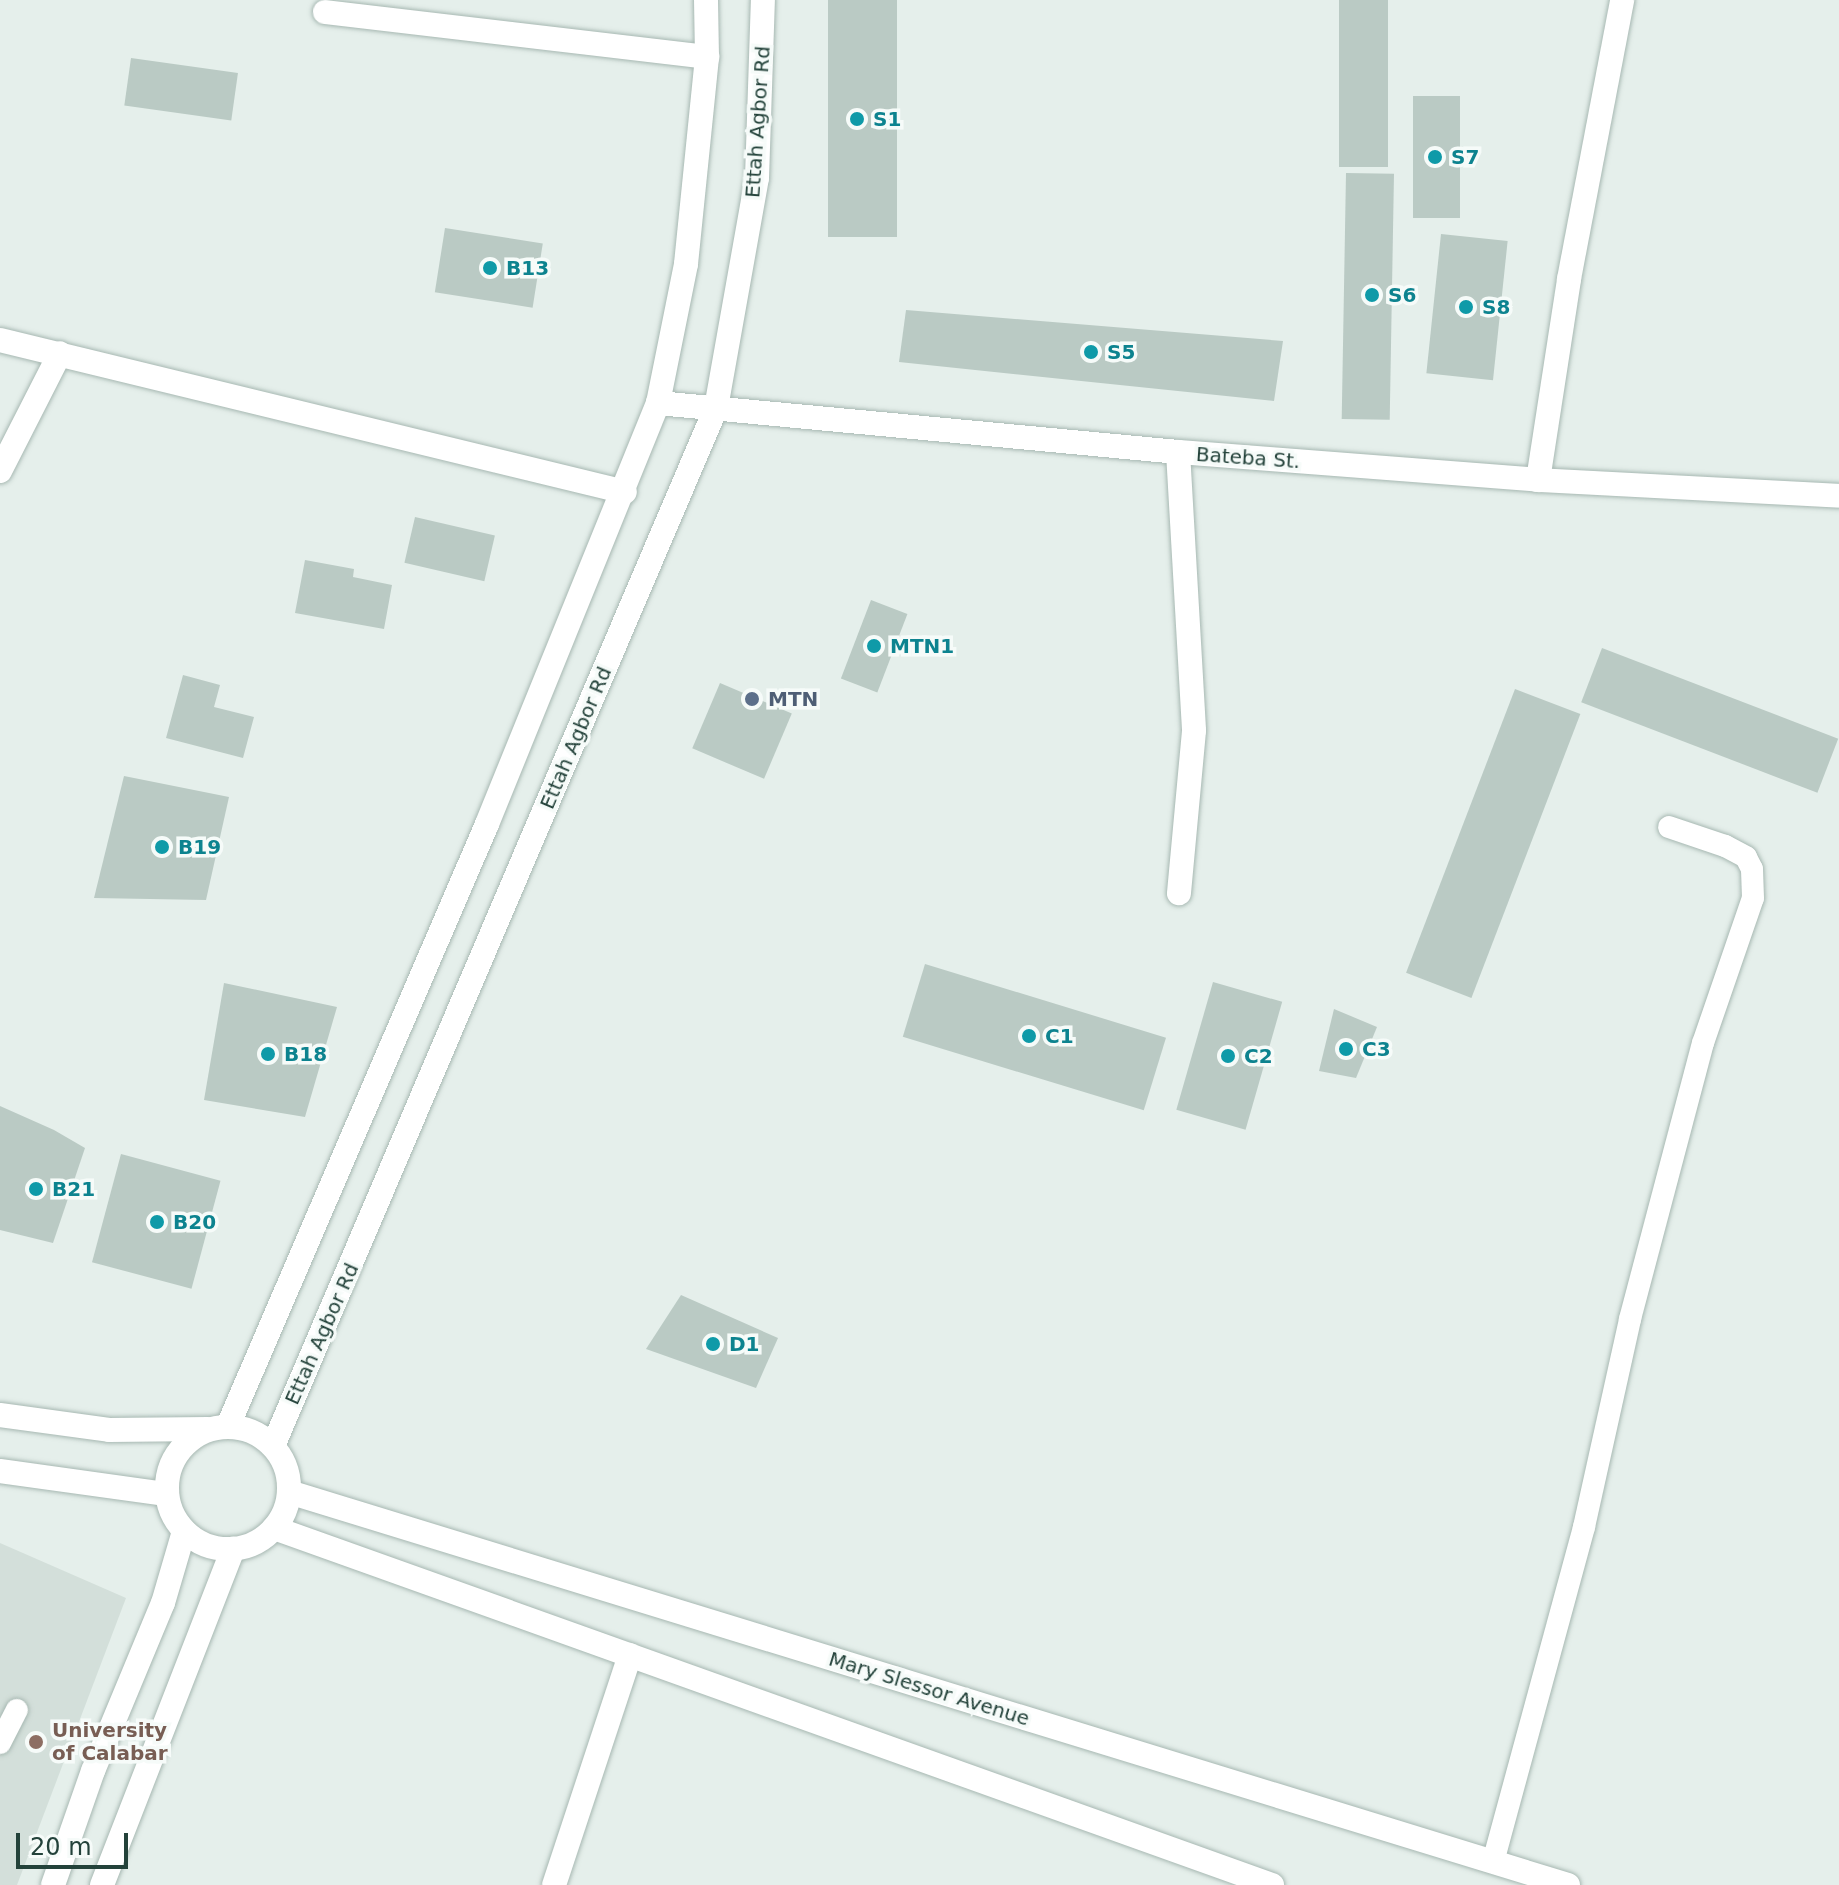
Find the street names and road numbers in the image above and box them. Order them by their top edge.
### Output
street label: Ettah Agbor Rd [741,45,775,199]
street label: Bateba St. [1195,442,1301,474]
street label: Ettah Agbor Rd [535,663,617,813]
street label: Ettah Agbor Rd [280,1260,364,1408]
street label: Mary Slessor Avenue [826,1647,1032,1731]

